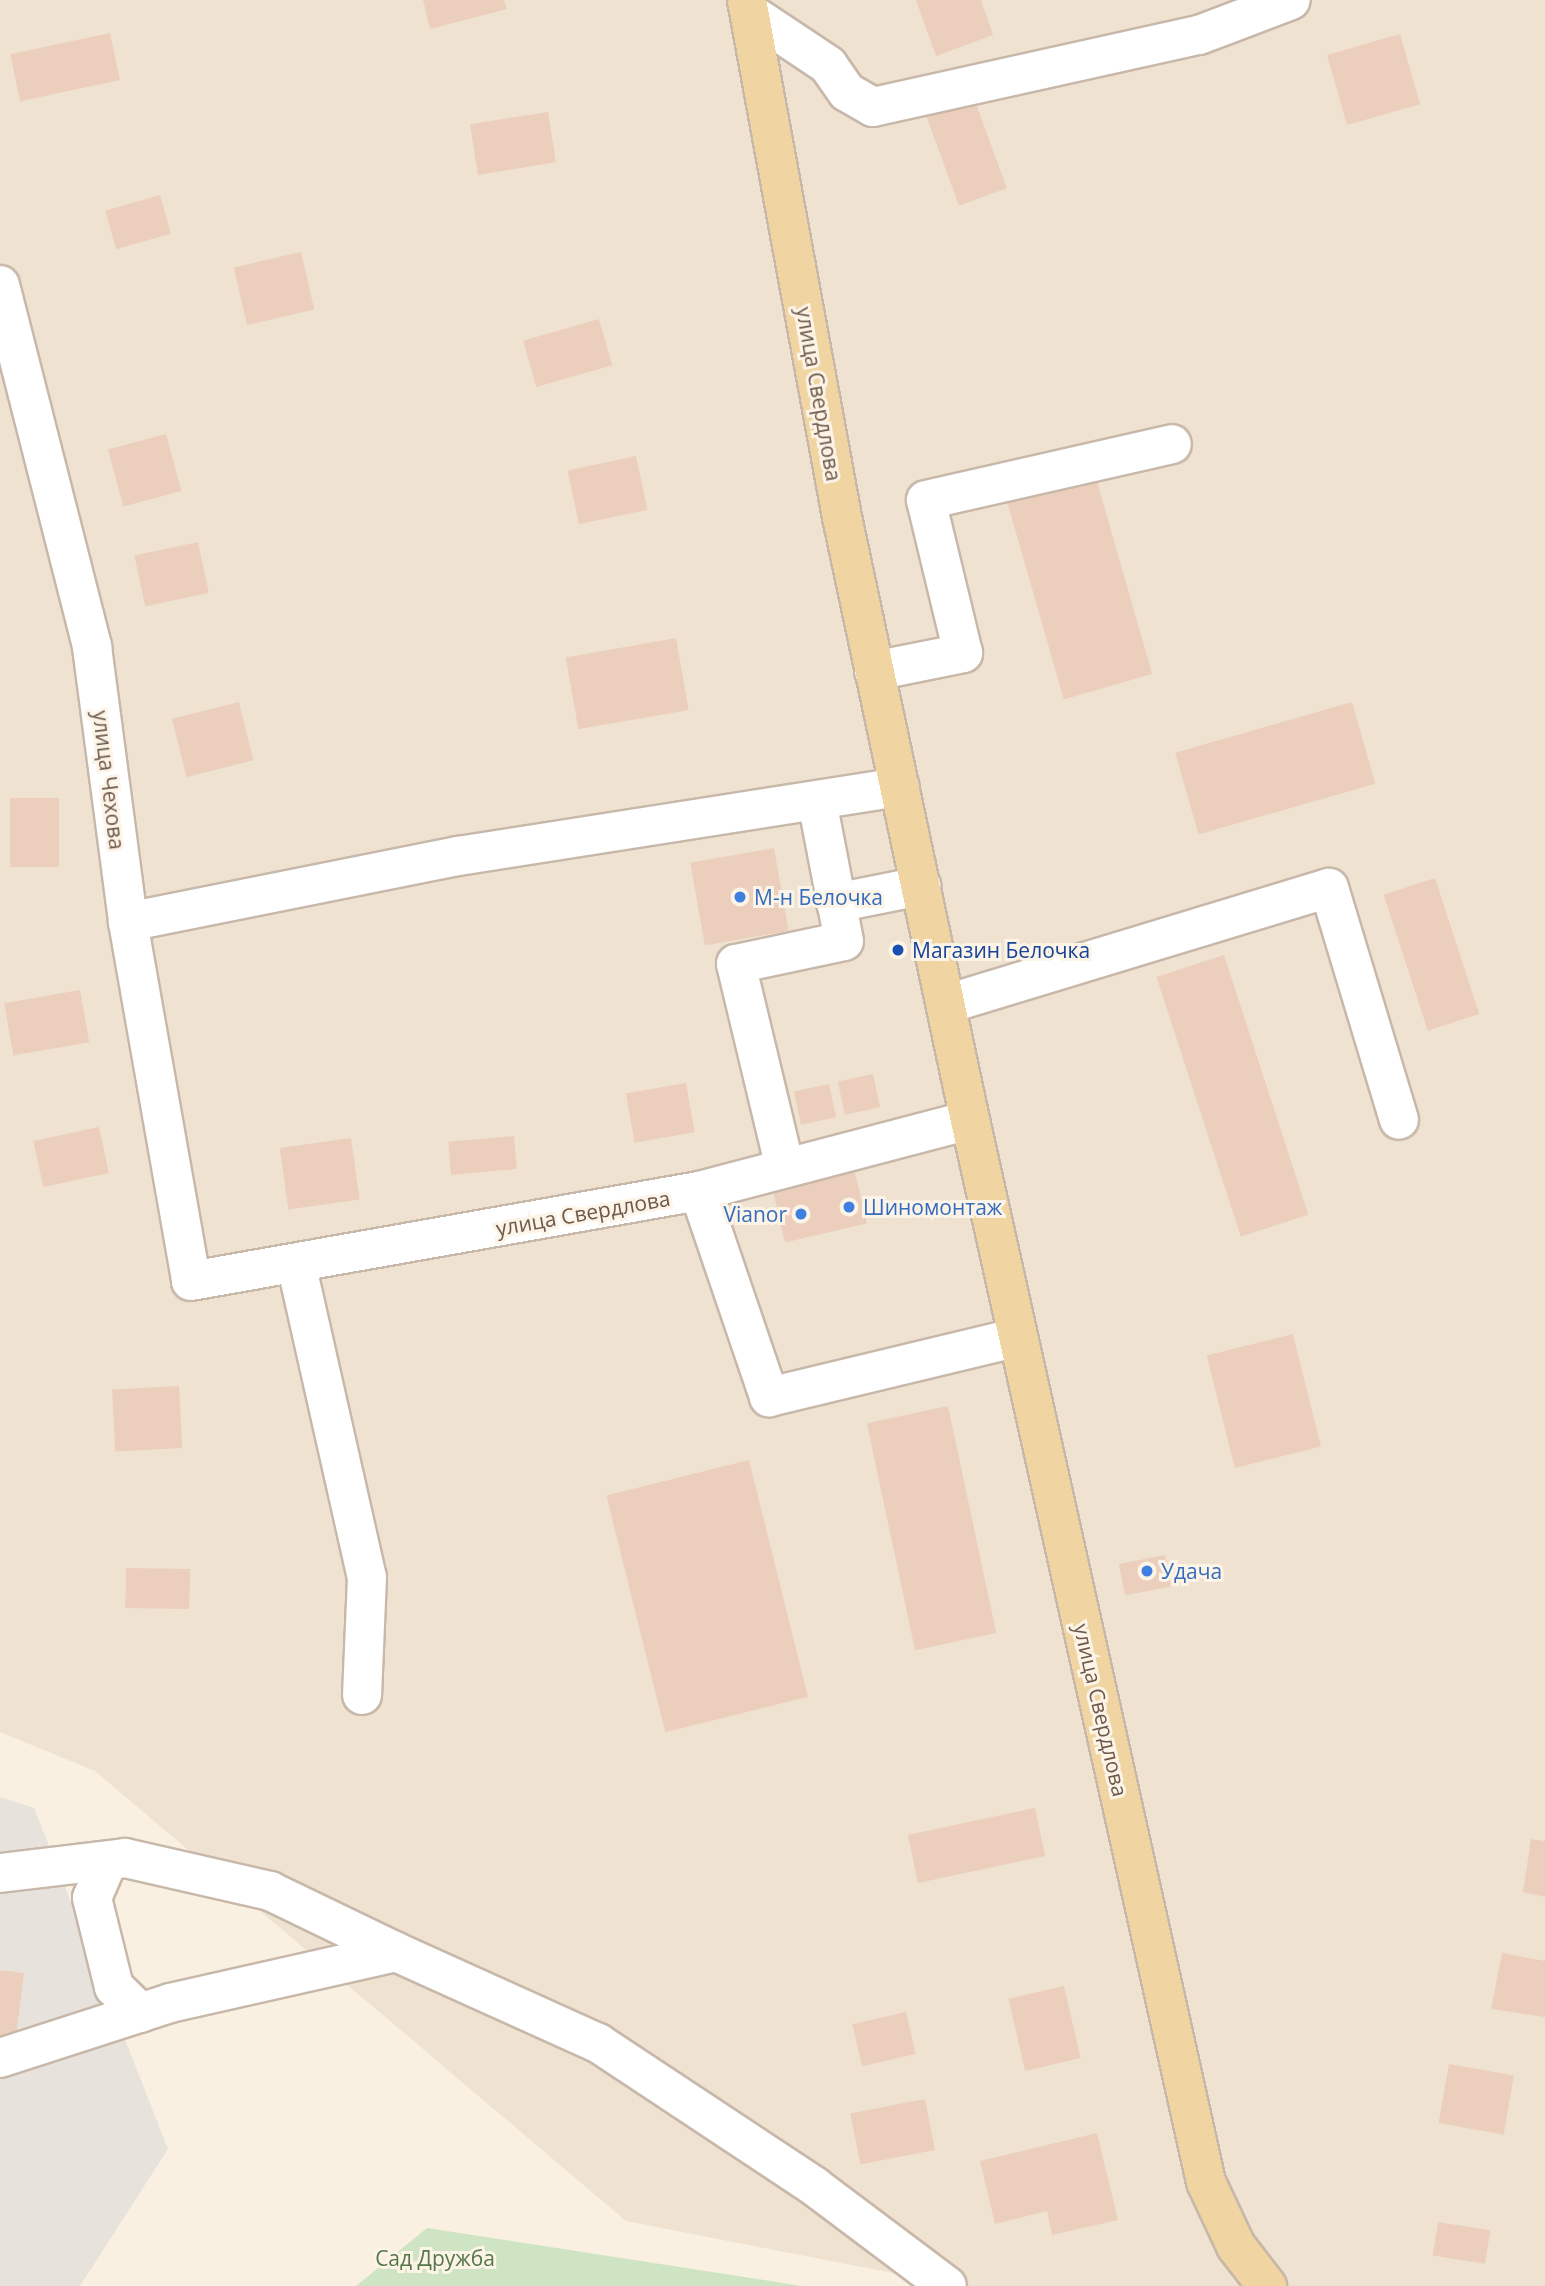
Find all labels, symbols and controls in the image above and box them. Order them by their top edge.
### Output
street label: улица Свердлова [791,305,847,483]
street label: улица Чехова [88,709,130,851]
place label: М-н Белочка [754,884,883,910]
marker: М-н Белочка [732,889,748,905]
place label: Магазин Белочка [912,937,1090,963]
marker: Магазин Белочка [890,942,906,958]
street label: улица Свердлова [494,1185,672,1241]
place label: Шиномонтаж [863,1194,1002,1220]
marker: Шиномонтаж [841,1199,857,1215]
place label: Vianor [723,1201,787,1227]
marker: Vianor [793,1206,809,1222]
place label: Удача [1161,1558,1222,1584]
marker: Удача [1139,1563,1155,1579]
street label: улица Свердлова [1069,1621,1133,1799]
park label: Сад Дружба [375,2245,495,2271]

